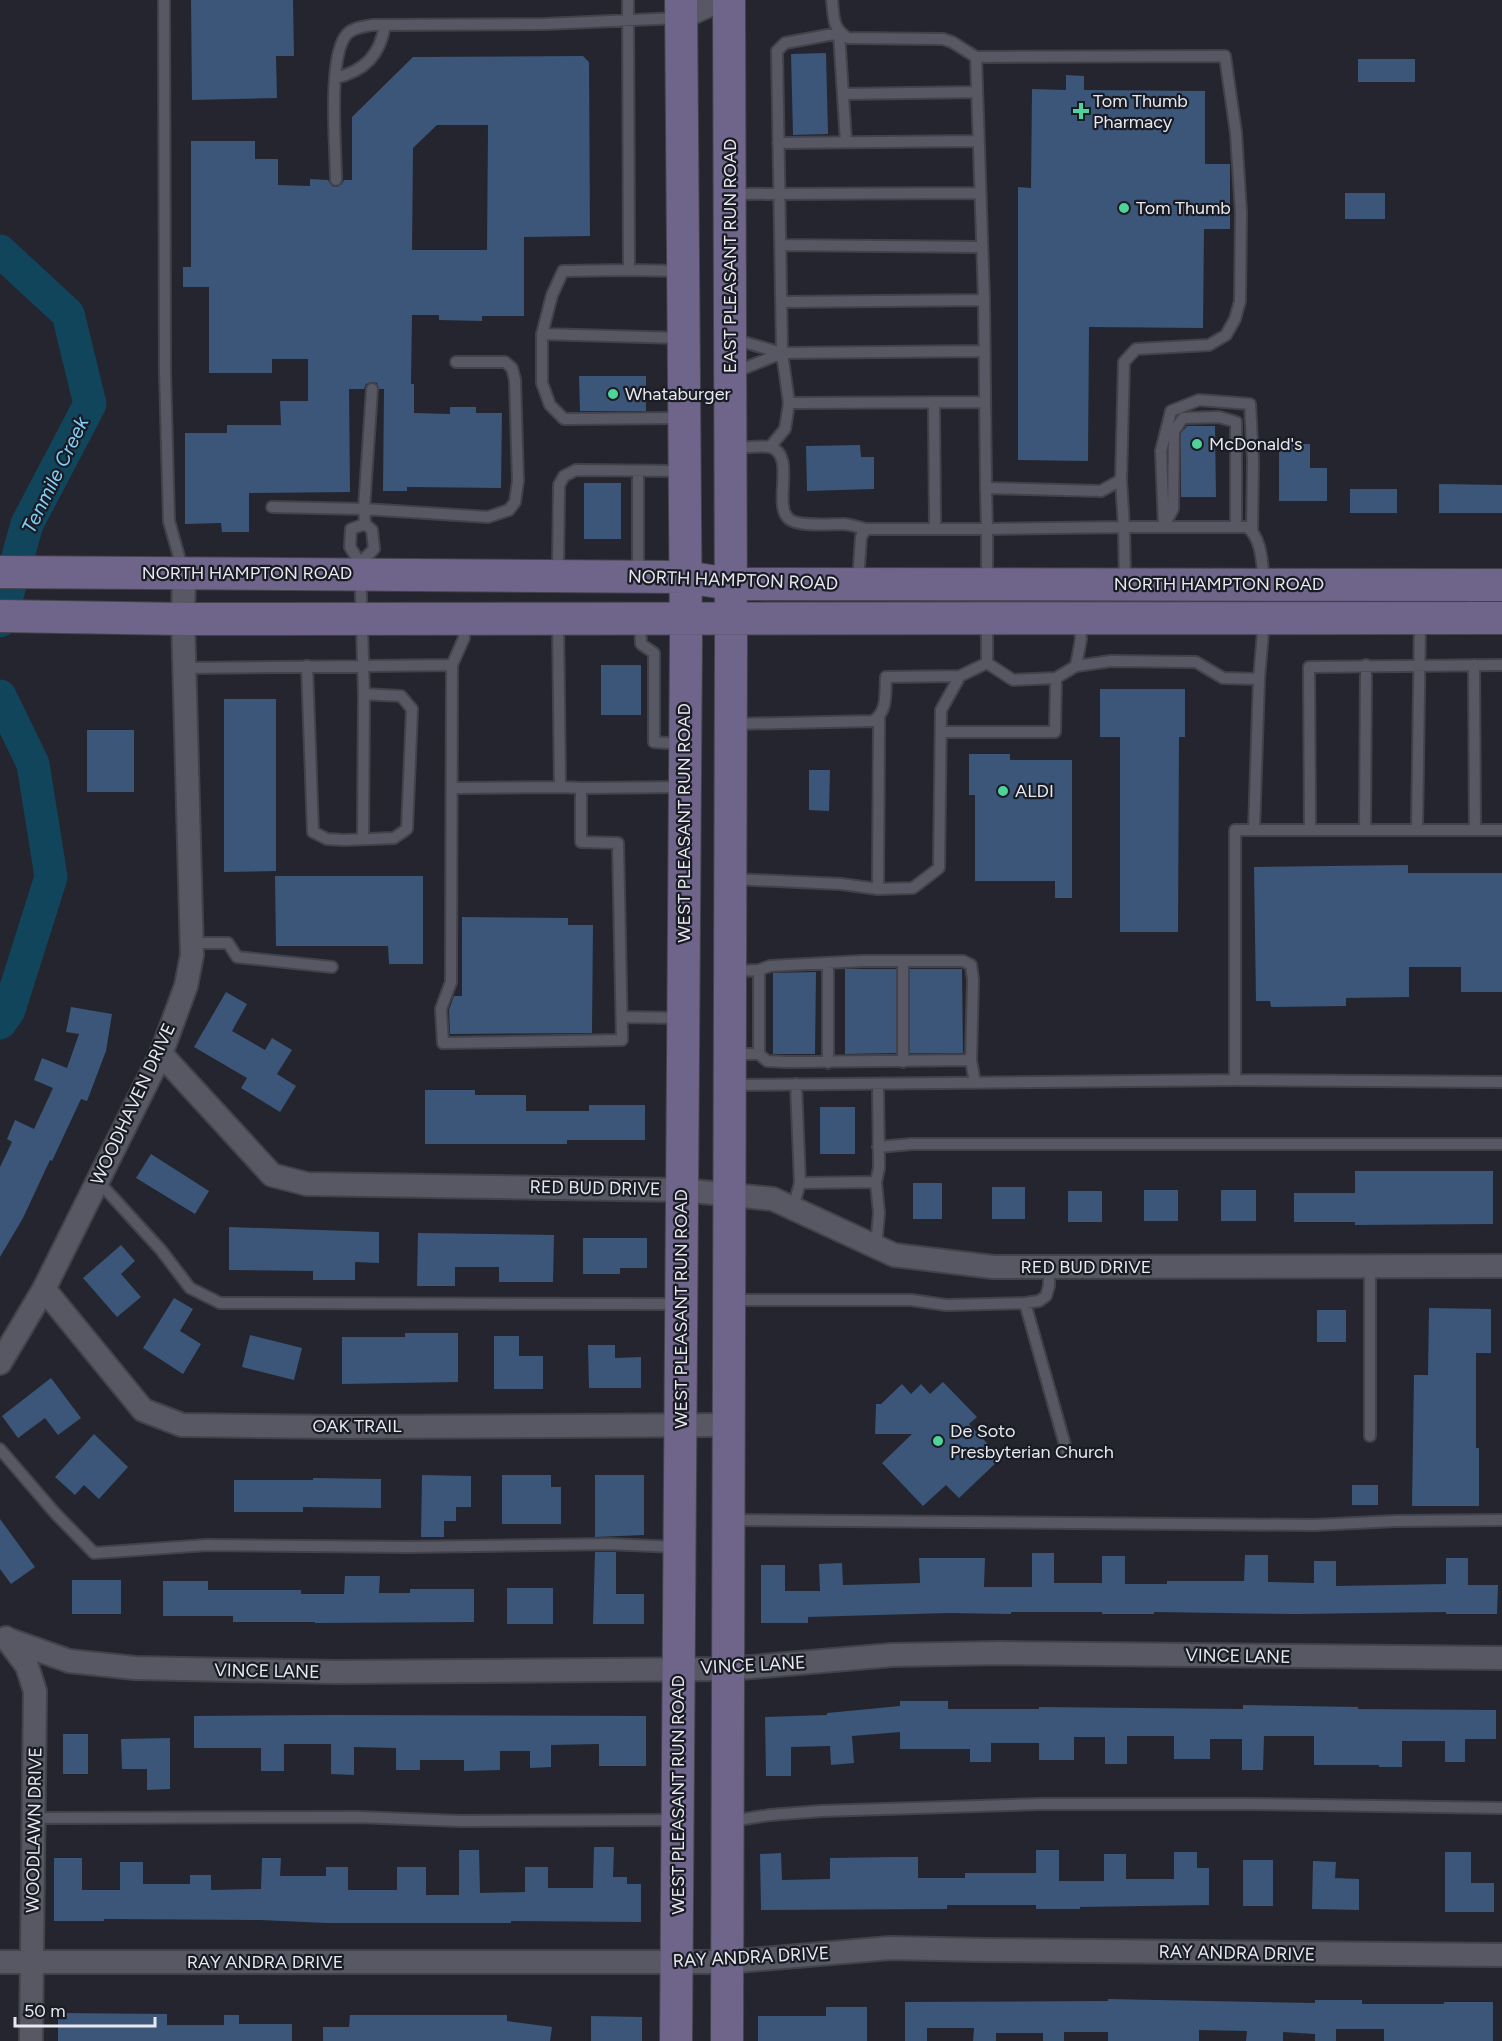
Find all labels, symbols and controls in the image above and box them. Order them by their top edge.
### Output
place label: Tom Thumb Pharmacy [1093,90,1188,133]
marker: Tom Thumb Pharmacy [1074,104,1088,118]
street label: EAST PLEASANT RUN ROAD [719,139,741,373]
place label: Tom Thumb [1136,197,1231,219]
marker: Tom Thumb [1117,201,1131,215]
place label: Whataburger [625,383,731,405]
marker: Whataburger [606,387,620,401]
water label: Tenmile Creek [16,412,94,537]
place label: McDonald's [1209,433,1303,455]
marker: McDonald's [1190,437,1204,451]
street label: NORTH HAMPTON ROAD [142,562,352,584]
street label: NORTH HAMPTON ROAD [627,565,839,595]
street label: NORTH HAMPTON ROAD [1114,573,1324,595]
street label: WEST PLEASANT RUN ROAD [673,703,695,943]
place label: ALDI [1015,780,1054,802]
marker: ALDI [996,784,1010,798]
street label: WOODHAVEN DRIVE [86,1020,180,1188]
street label: RED BUD DRIVE [529,1176,661,1200]
street label: WEST PLEASANT RUN ROAD [670,1189,692,1429]
street label: RED BUD DRIVE [1021,1256,1151,1278]
street label: OAK TRAIL [312,1415,402,1437]
place label: De Soto Presbyterian Church [950,1420,1114,1463]
marker: De Soto Presbyterian Church [931,1434,945,1448]
street label: VINCE LANE [1185,1644,1291,1668]
street label: VINCE LANE [700,1651,806,1679]
street label: VINCE LANE [214,1659,320,1683]
street label: WEST PLEASANT RUN ROAD [667,1675,689,1915]
street label: WOODLAWN DRIVE [22,1747,46,1913]
street label: RAY ANDRA DRIVE [1158,1941,1316,1965]
street label: RAY ANDRA DRIVE [672,1942,830,1972]
street label: RAY ANDRA DRIVE [187,1951,343,1973]
scale bar [15,1990,154,2028]
text: 50 m [24,2000,66,2022]

